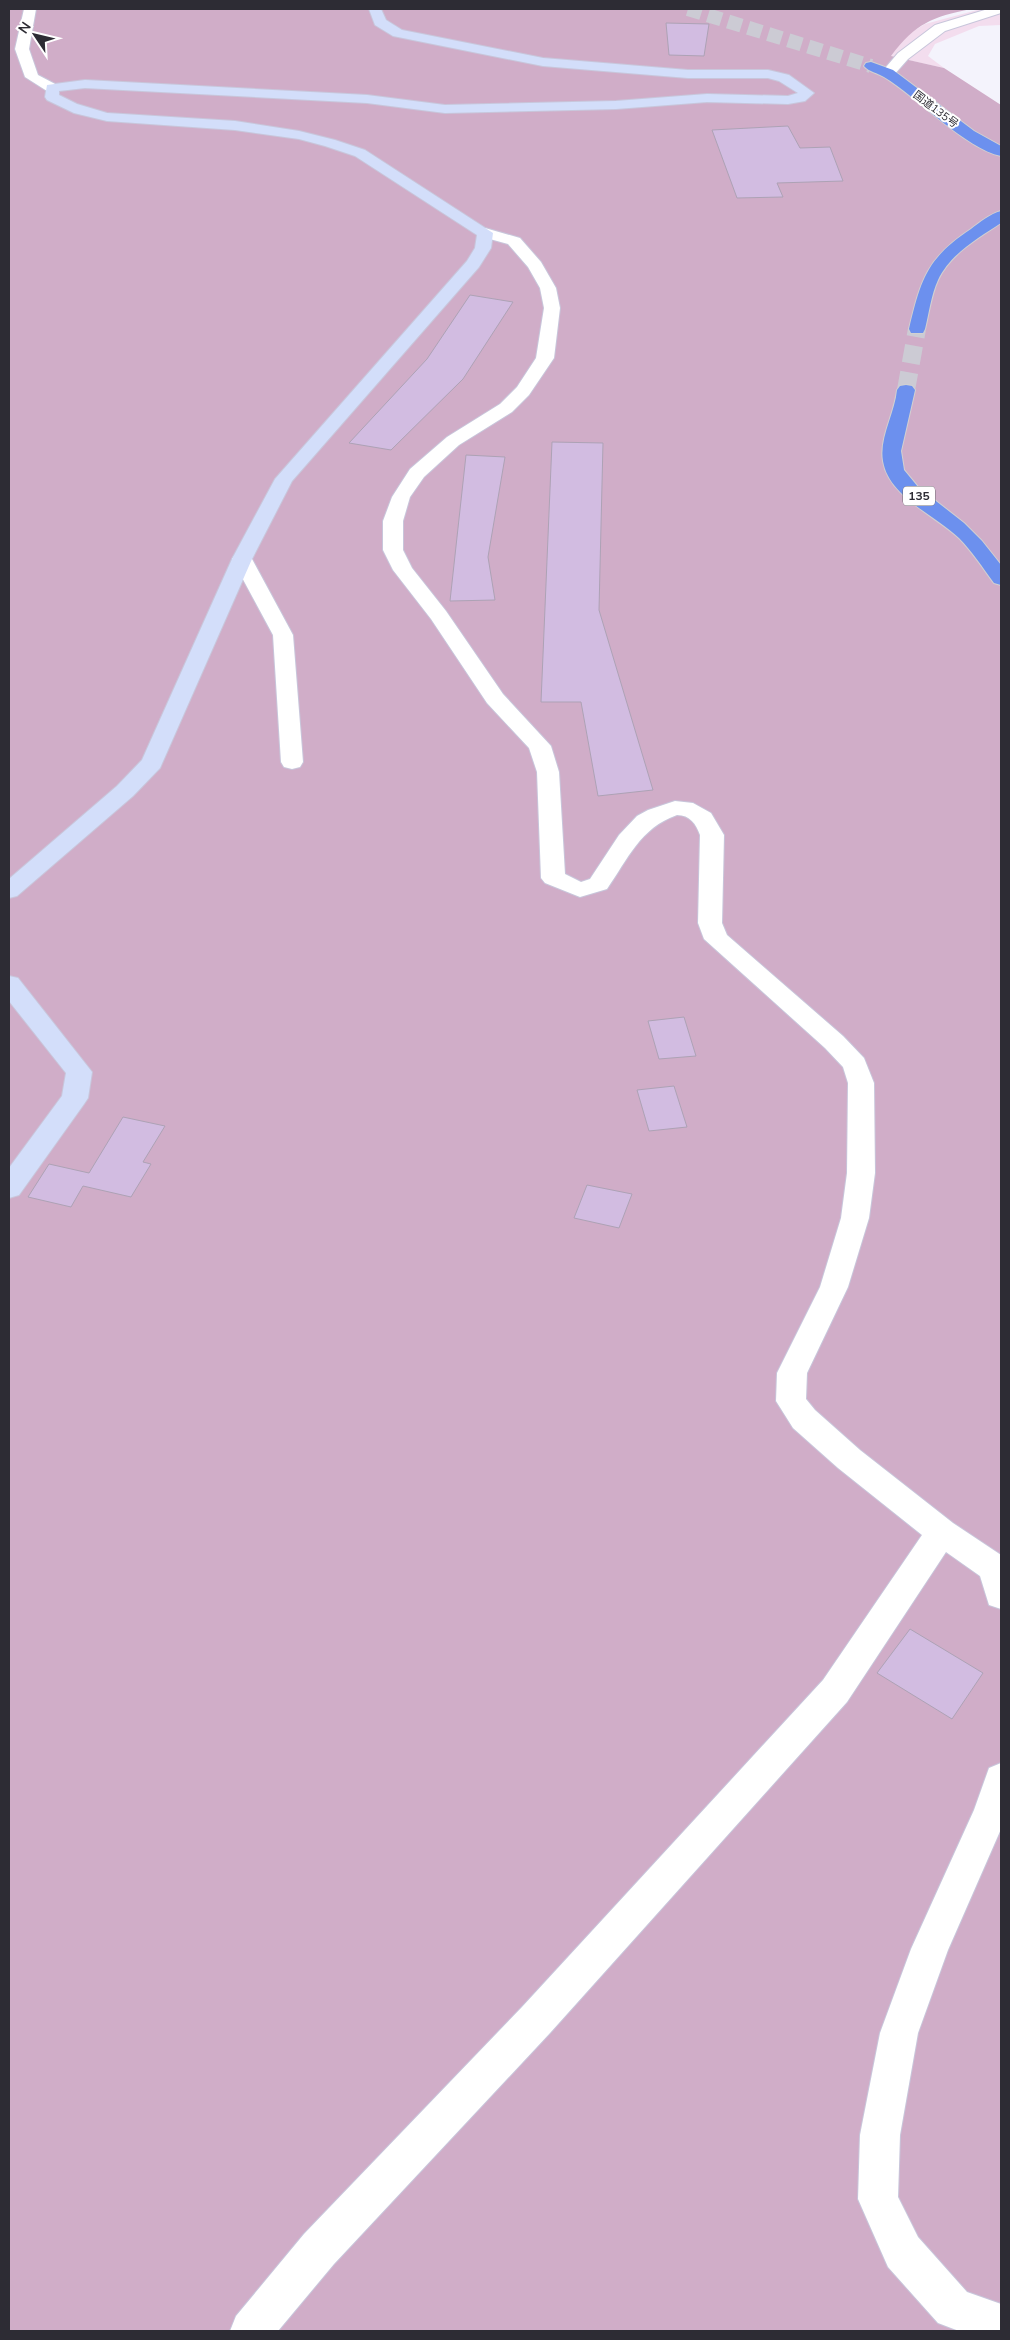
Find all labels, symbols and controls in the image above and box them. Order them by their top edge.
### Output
north arrow [10,10,60,60]
text: N [14,18,36,38]
street label: 国道135号 [910,88,961,131]
road number: 135 [903,486,935,506]

